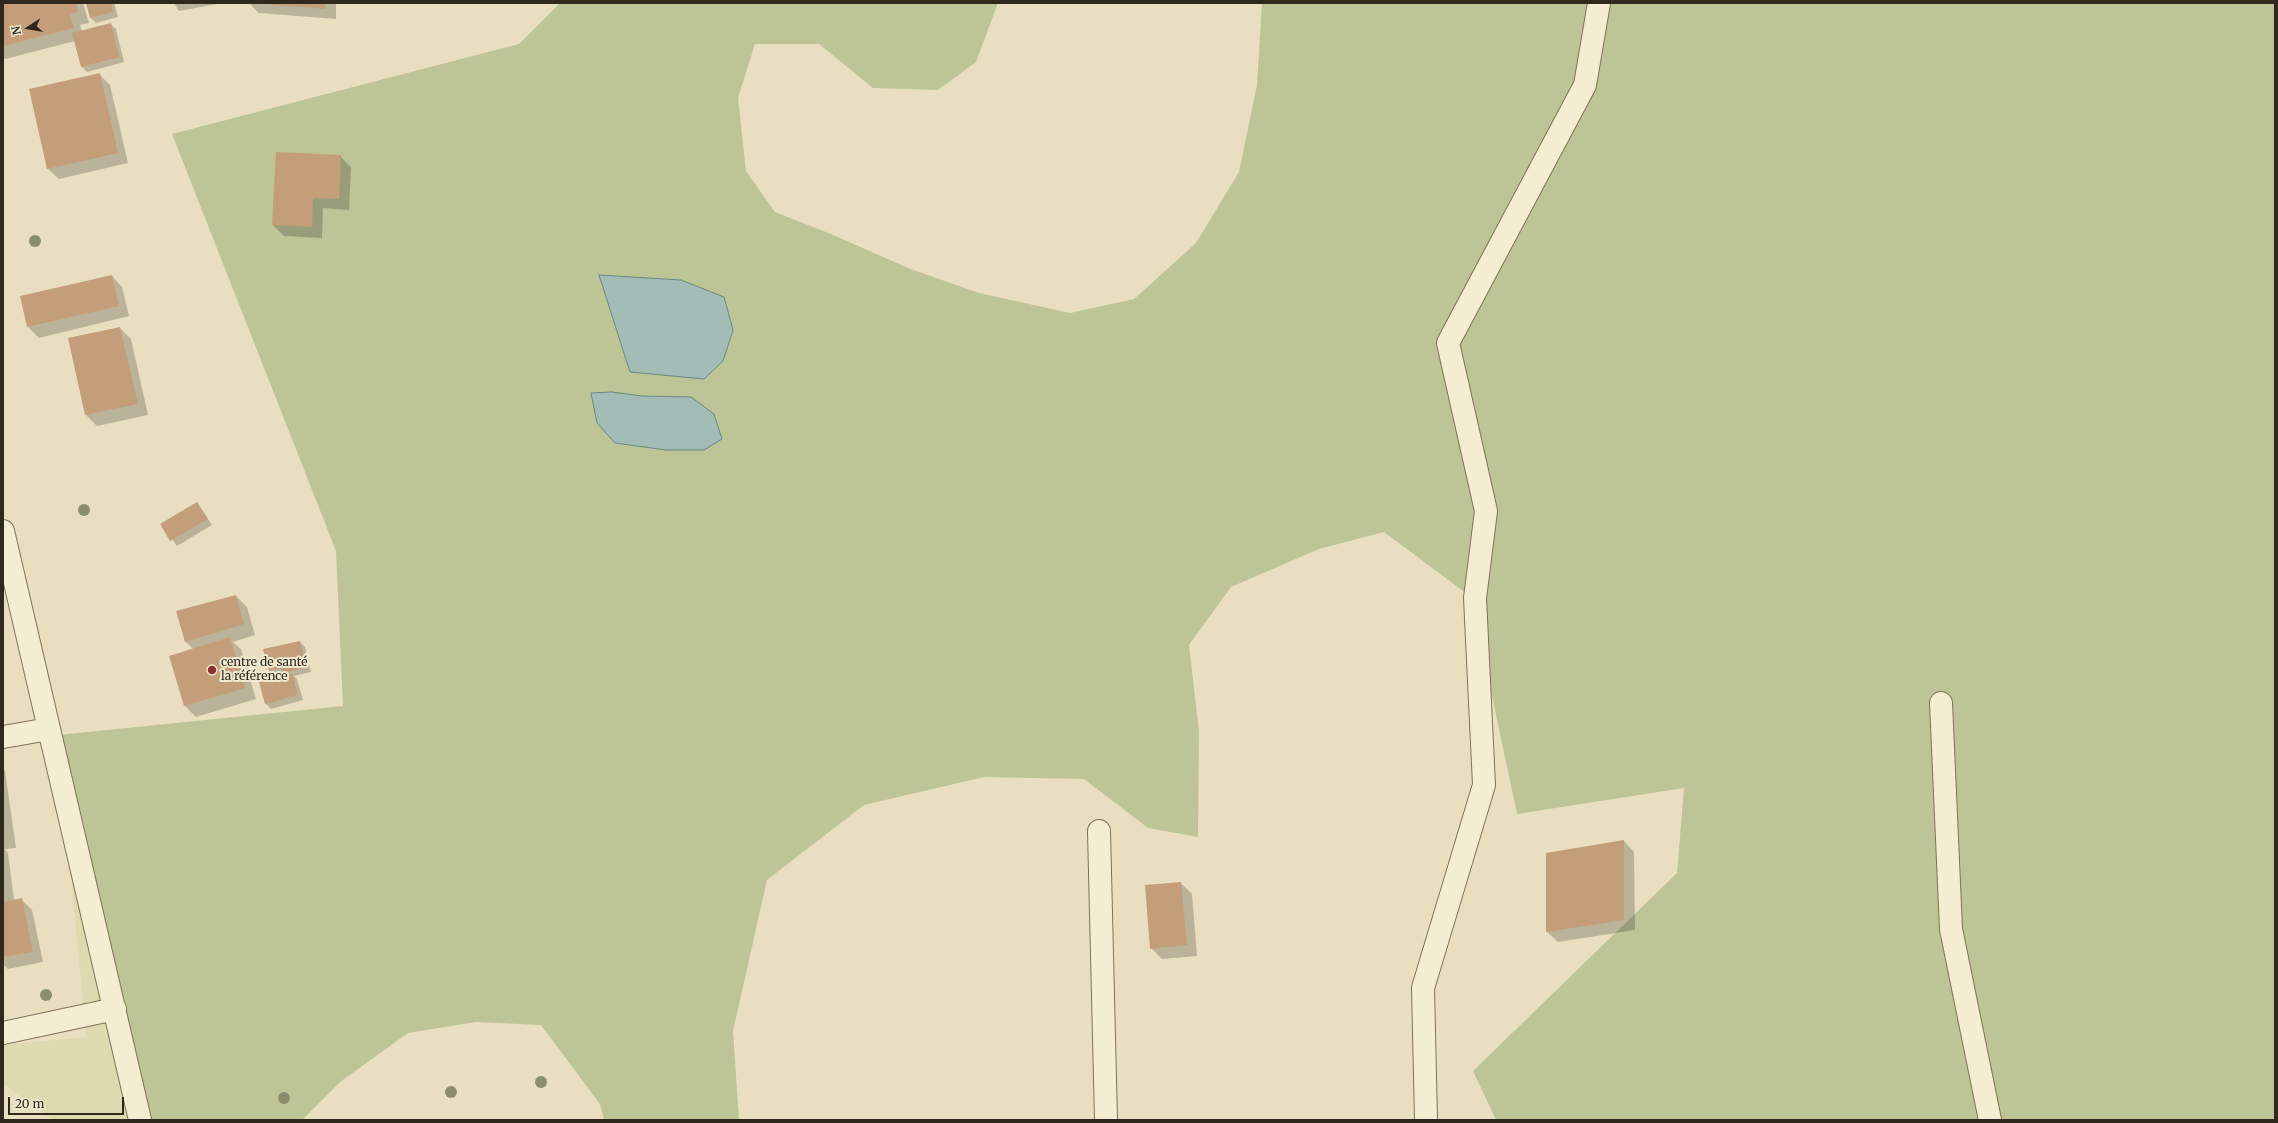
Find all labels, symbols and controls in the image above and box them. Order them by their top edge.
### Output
north arrow [8,8,48,48]
text: N [9,25,24,36]
place label: centre de santé la référence [221,656,307,684]
marker: centre de santé la référence [206,664,218,676]
scale bar [10,1089,126,1115]
text: 20 m [15,1096,44,1111]

